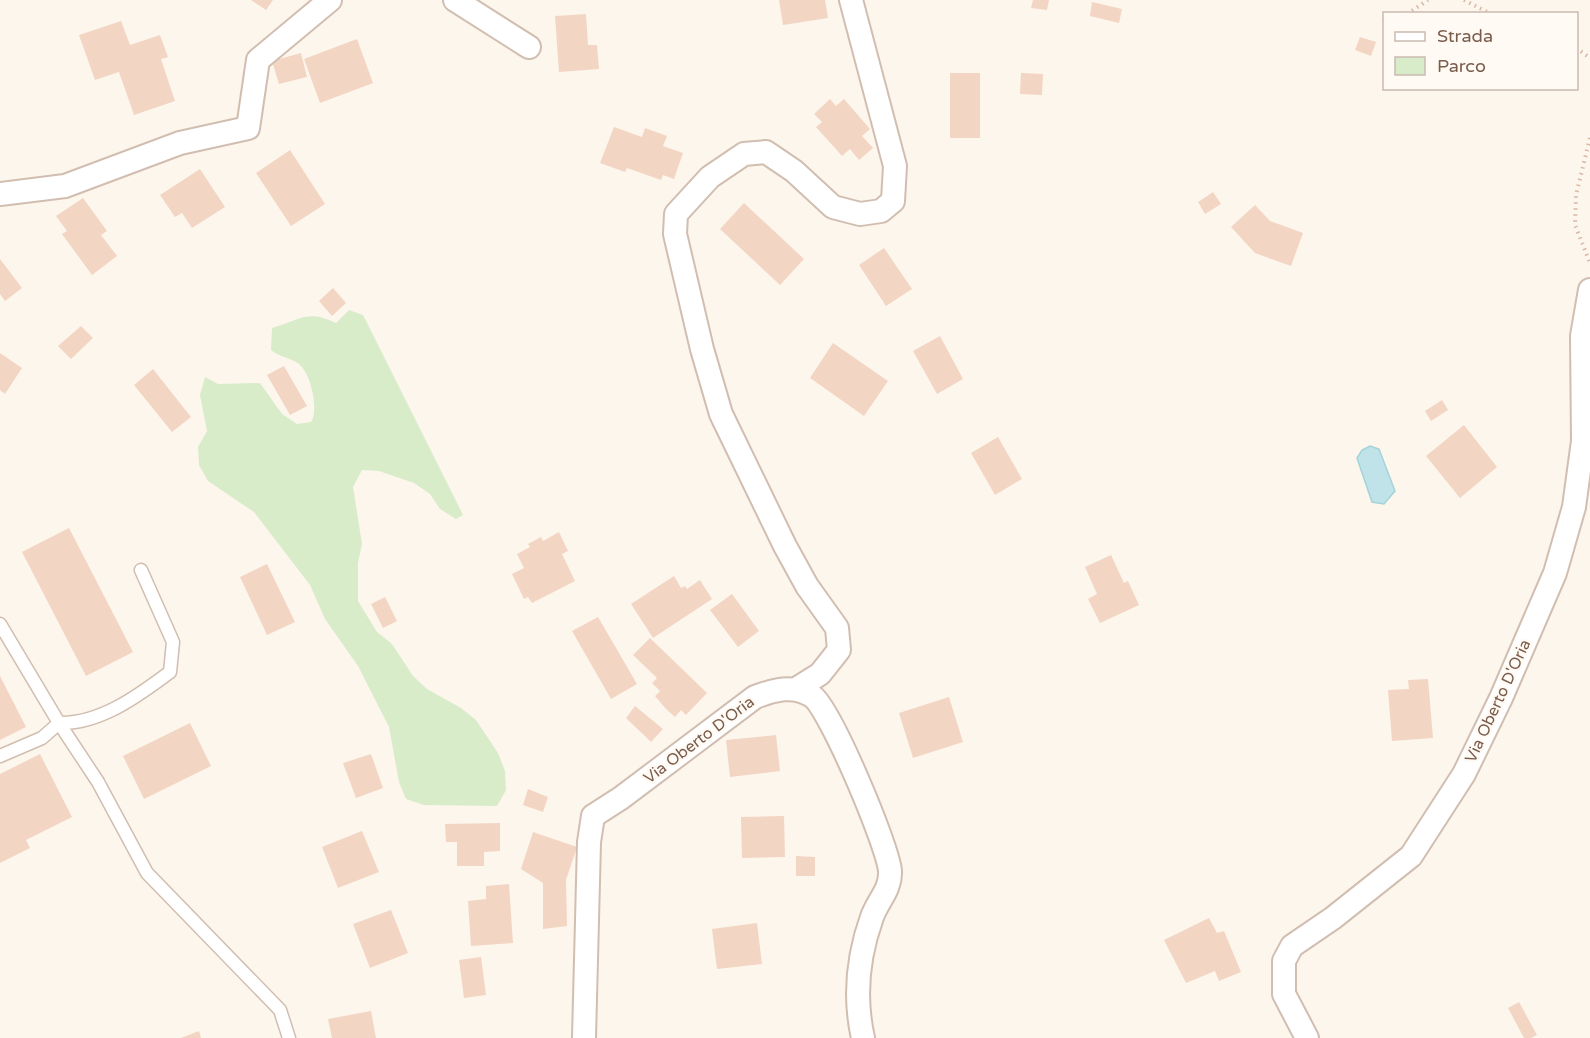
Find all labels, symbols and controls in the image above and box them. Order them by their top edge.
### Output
legend [1383,12,1578,90]
text: Strada [1437,25,1493,47]
text: Parco [1437,55,1486,77]
street label: Via Oberto D'Oria [1461,636,1535,766]
street label: Via Oberto D'Oria [640,692,758,788]

